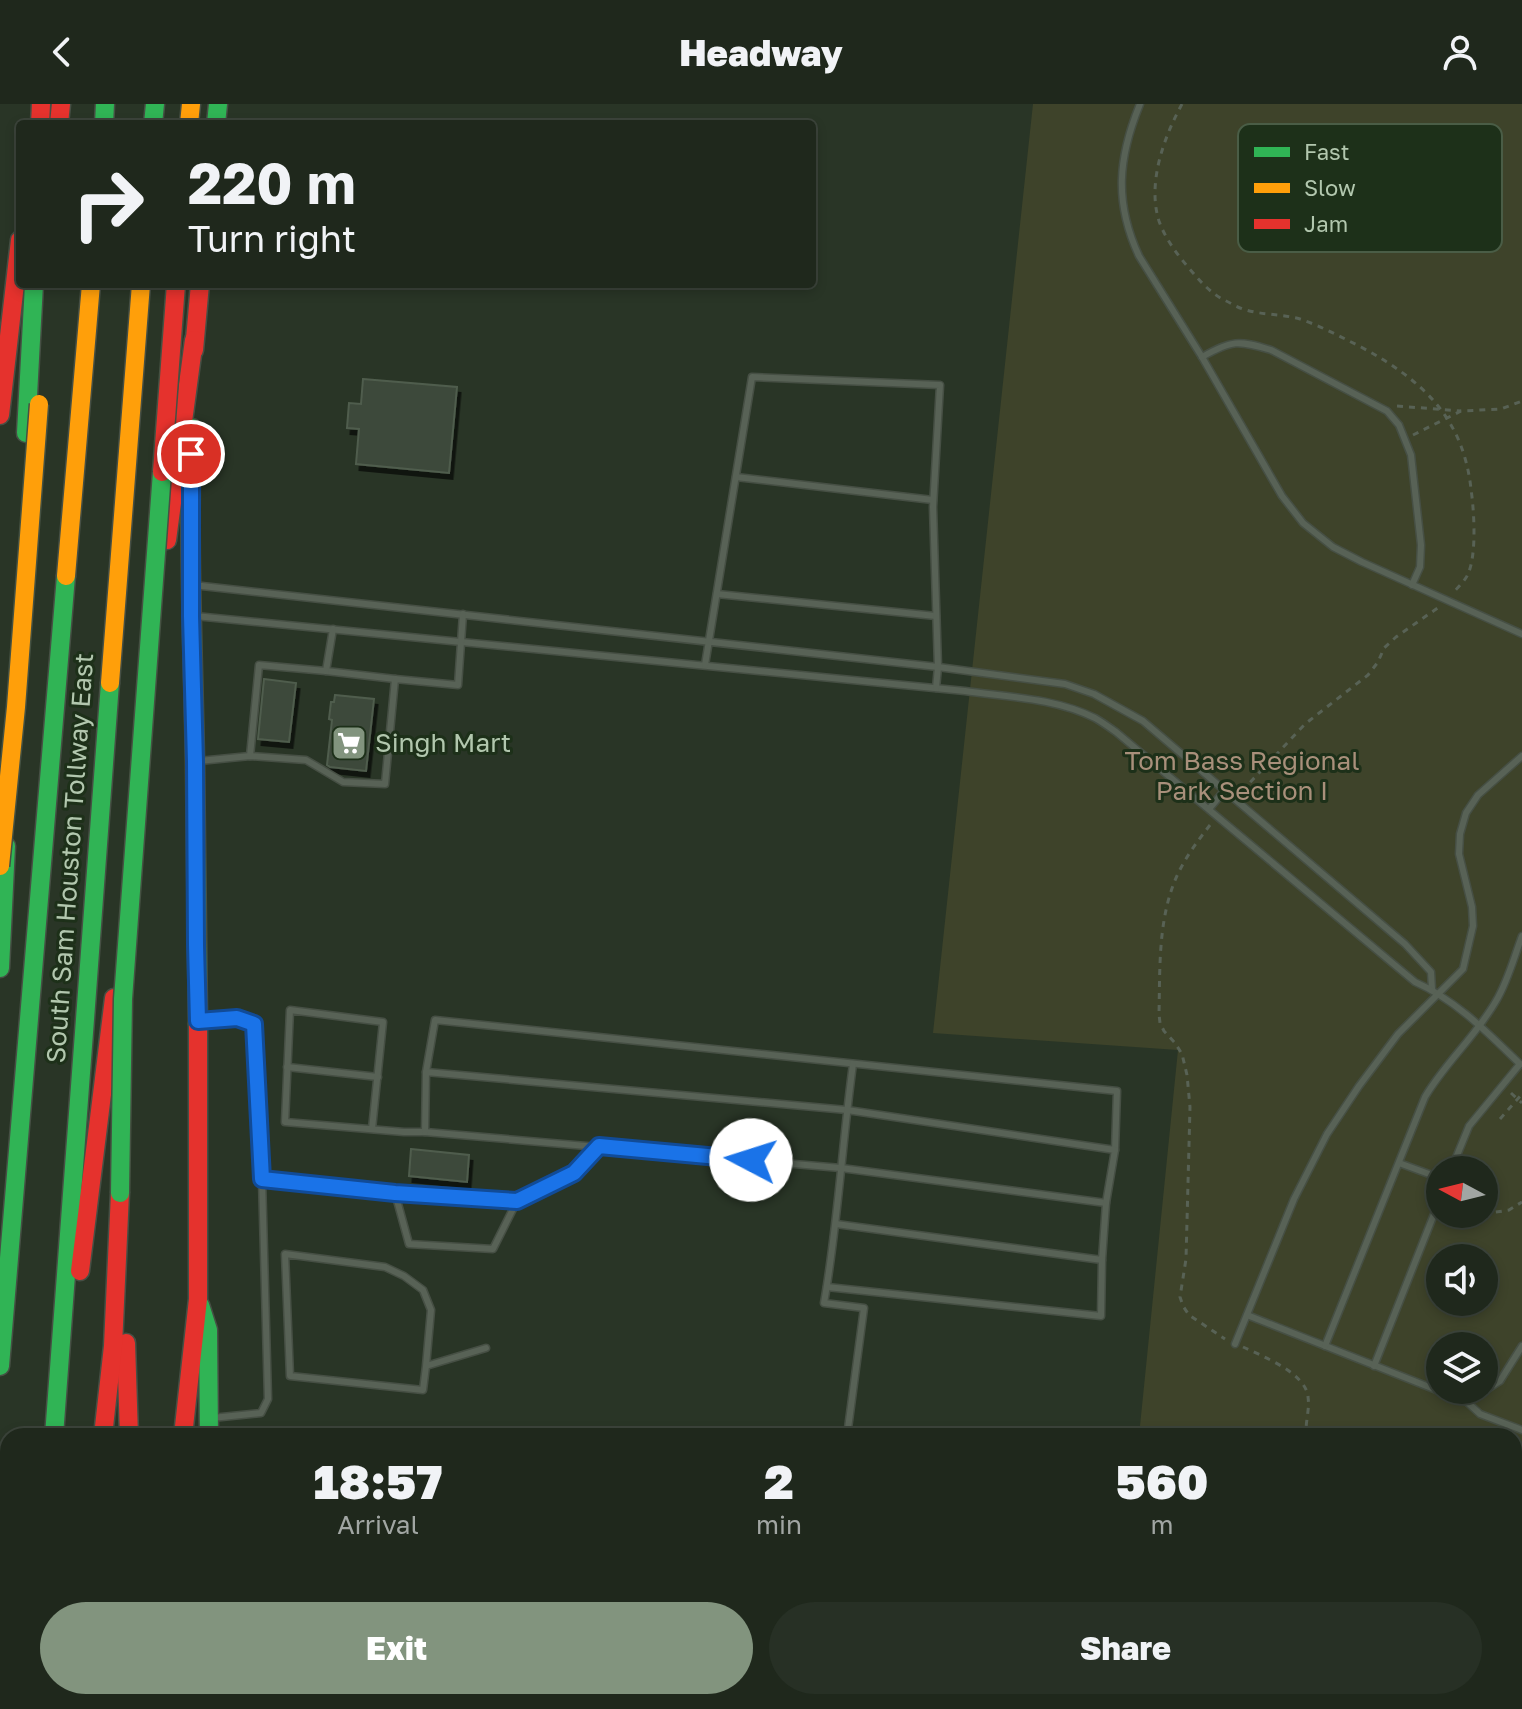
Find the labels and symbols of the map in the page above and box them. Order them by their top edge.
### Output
legend [1238,124,1502,252]
text: Fast [1304,138,1350,165]
text: Slow [1304,174,1356,201]
text: Jam [1304,210,1348,237]
pin [157,420,225,488]
street label: South Sam Houston Tollway East [40,652,99,1064]
supermarket icon: Singh Mart [330,724,368,762]
place label: Singh Mart [375,727,511,758]
park label: Tom Bass Regional Park Section I [1124,745,1360,806]
position arrow [709,1118,793,1202]
north arrow [1426,1156,1498,1228]

